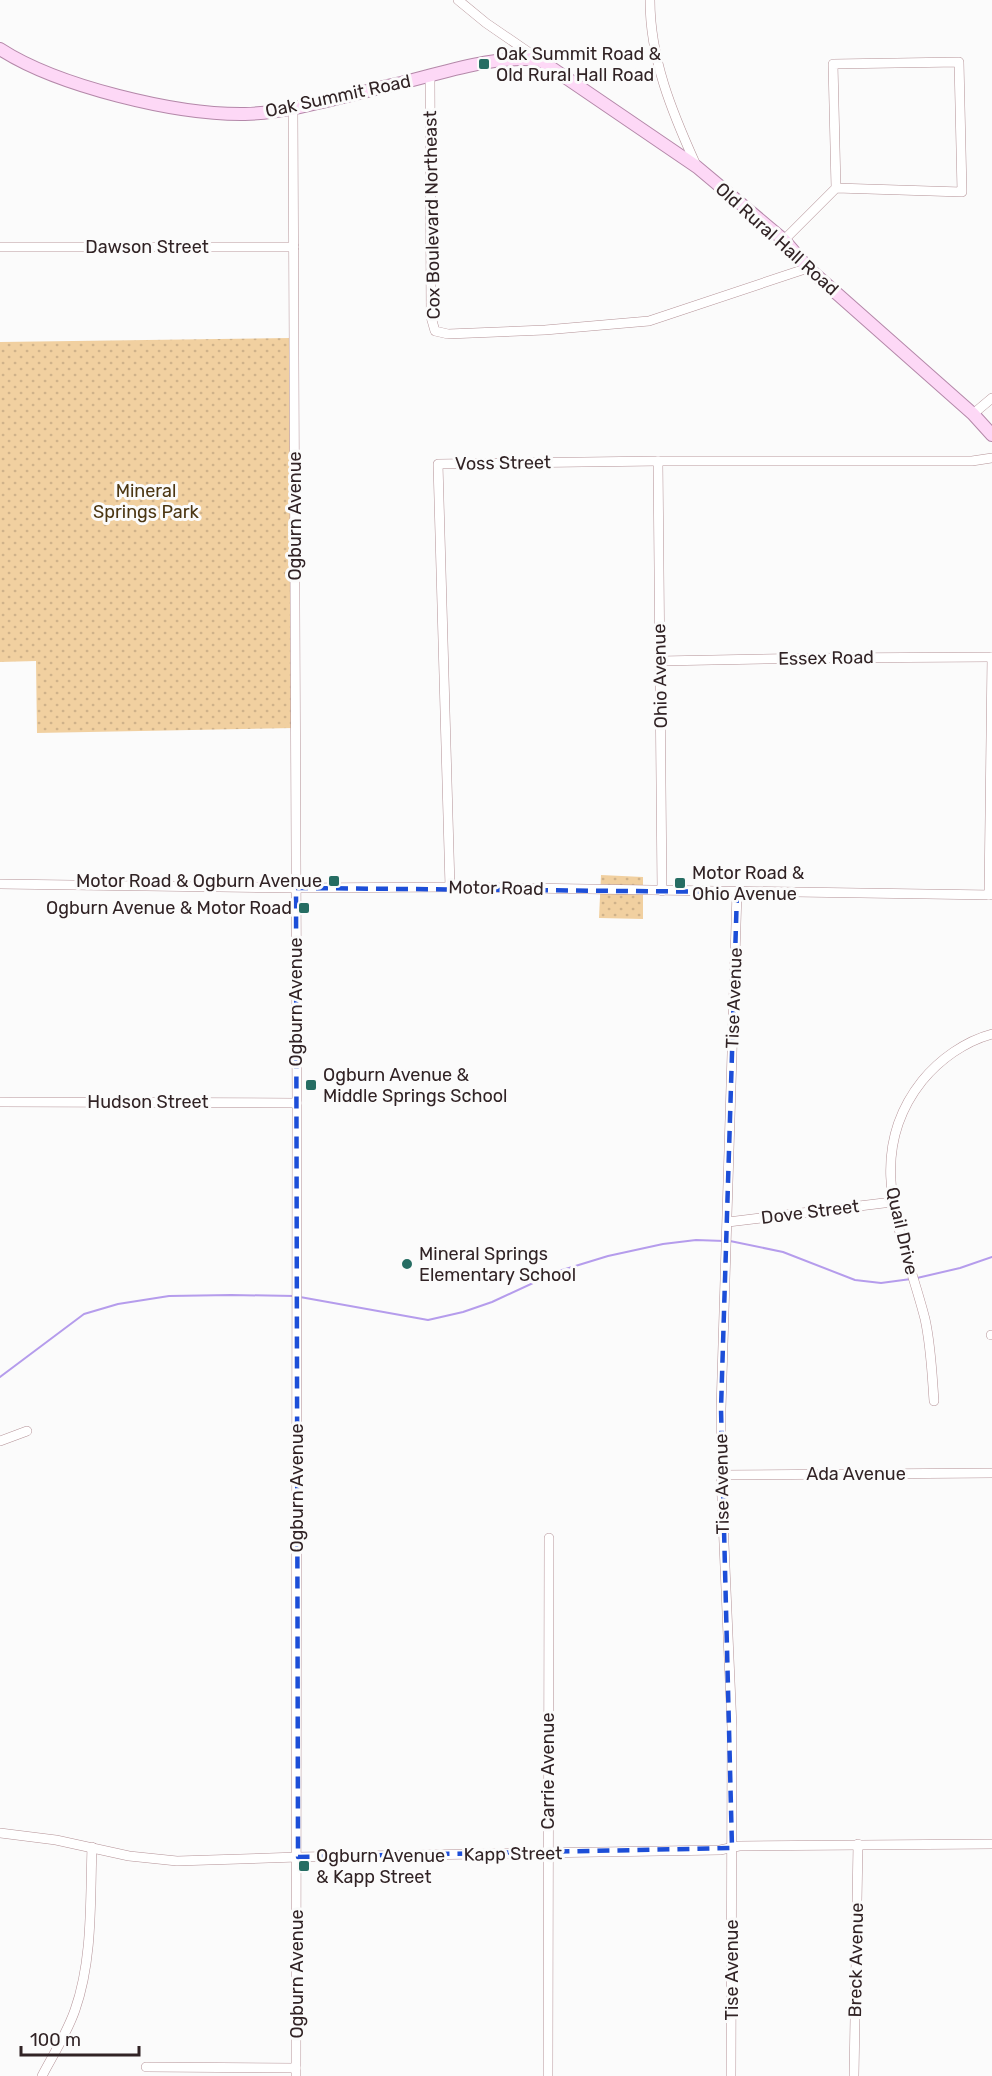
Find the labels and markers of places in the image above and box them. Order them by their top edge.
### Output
place label: Oak Summit Road & Old Rural Hall Road [496,43,662,86]
marker: Oak Summit Road & Old Rural Hall Road [477,57,491,71]
place label: Motor Road & Ohio Avenue [692,862,805,905]
place label: Motor Road & Ogburn Avenue [76,870,322,892]
marker: Motor Road & Ogburn Avenue [327,874,341,888]
marker: Motor Road & Ohio Avenue [673,876,687,890]
place label: Ogburn Avenue & Motor Road [46,897,292,919]
marker: Ogburn Avenue & Motor Road [297,901,311,915]
place label: Ogburn Avenue & Middle Springs School [323,1064,507,1107]
marker: Ogburn Avenue & Middle Springs School [304,1078,318,1092]
place label: Mineral Springs Elementary School [419,1243,576,1286]
marker: Mineral Springs Elementary School [400,1257,414,1271]
place label: Ogburn Avenue & Kapp Street [316,1845,445,1888]
marker: Ogburn Avenue & Kapp Street [297,1859,311,1873]

